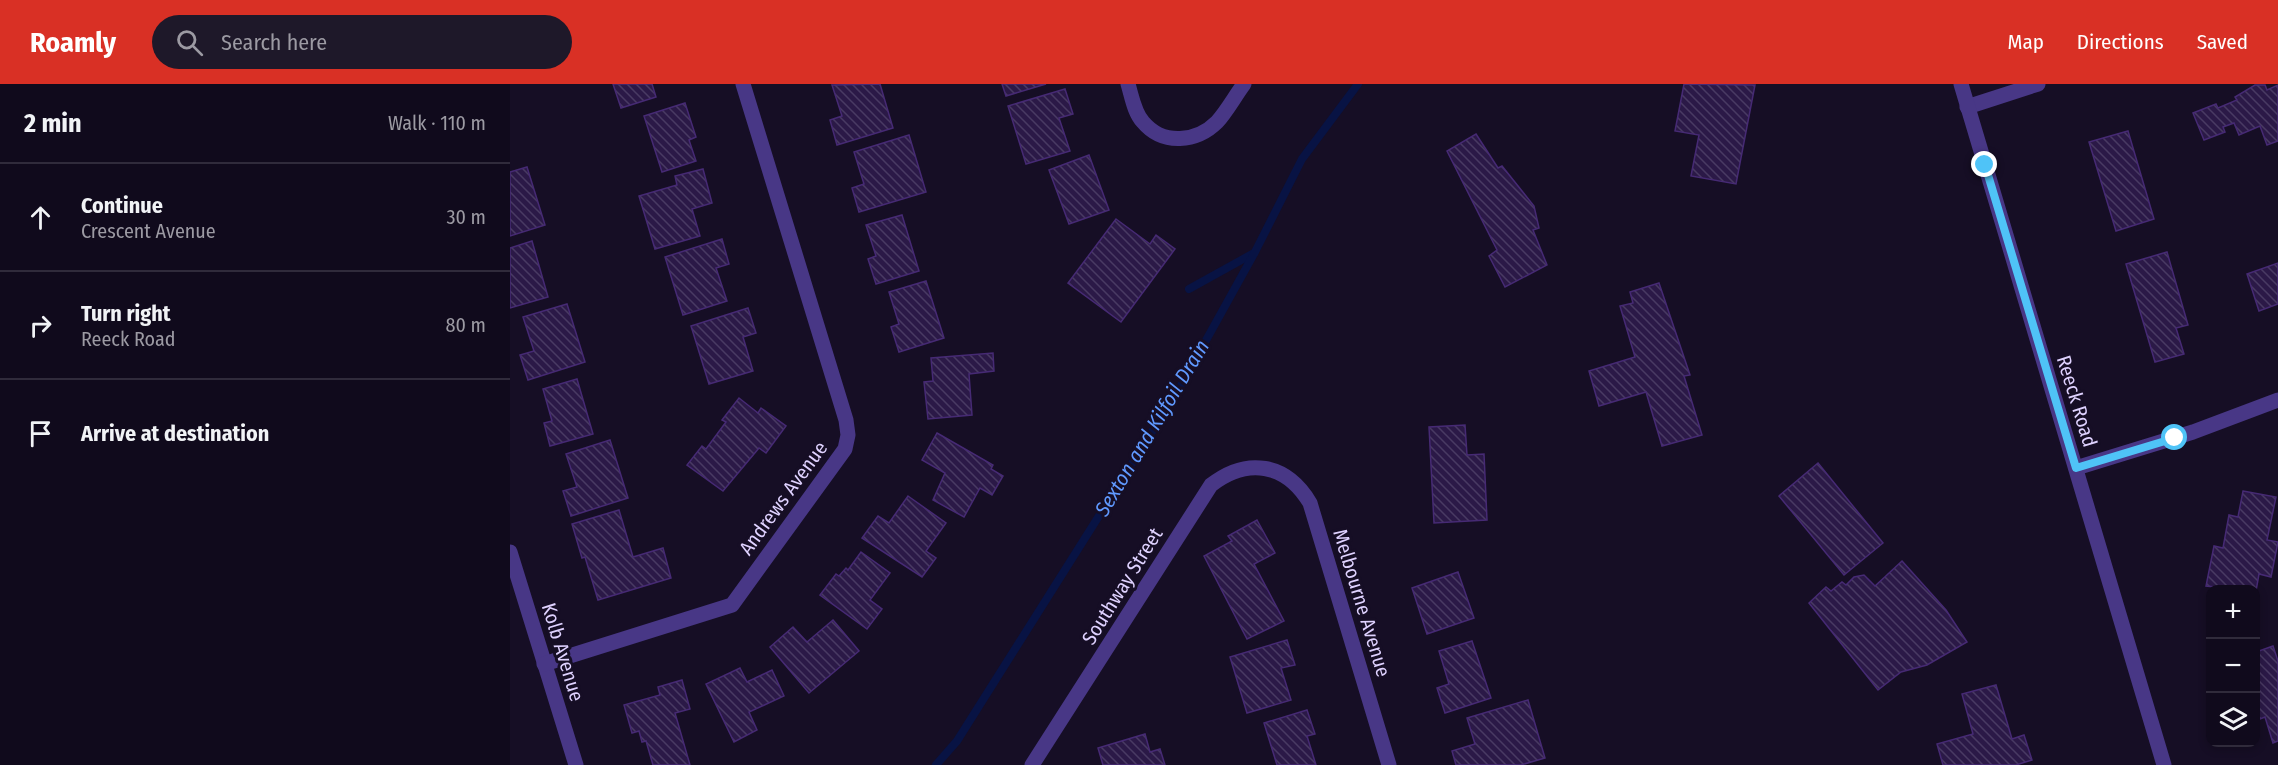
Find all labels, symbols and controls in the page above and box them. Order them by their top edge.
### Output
search box [152,15,572,69]
text: Roamly [30,26,116,59]
icon: search [173,26,206,59]
text: Search here [221,29,327,56]
text: Map [2007,29,2044,55]
text: Directions [2077,29,2164,55]
text: Saved [2197,29,2248,55]
text: 2 min [24,108,82,139]
text: Walk · 110 m [388,111,486,135]
route end [1971,151,1997,177]
text: Continue [81,192,163,219]
icon: ahead [24,201,57,234]
text: 30 m [446,205,486,229]
text: Crescent Avenue [81,219,216,243]
text: Turn right [81,300,170,327]
icon: right [24,309,57,342]
text: 80 m [446,313,486,337]
text: Reeck Road [81,327,175,351]
water label: Sexton and Kilfoil Drain [1089,335,1215,522]
street label: Reeck Road [2052,352,2102,450]
icon: arrive [24,417,57,450]
text: Arrive at destination [81,420,269,447]
route start [2161,424,2187,450]
street label: Andrews Avenue [734,437,832,559]
street label: Southway Street [1077,523,1168,649]
street label: Melbourne Avenue [1328,526,1396,680]
map controls [2206,585,2260,747]
button: + [2206,585,2260,639]
street label: Kolb Avenue [537,600,589,704]
button: − [2206,639,2260,693]
button: layers [2206,693,2260,747]

